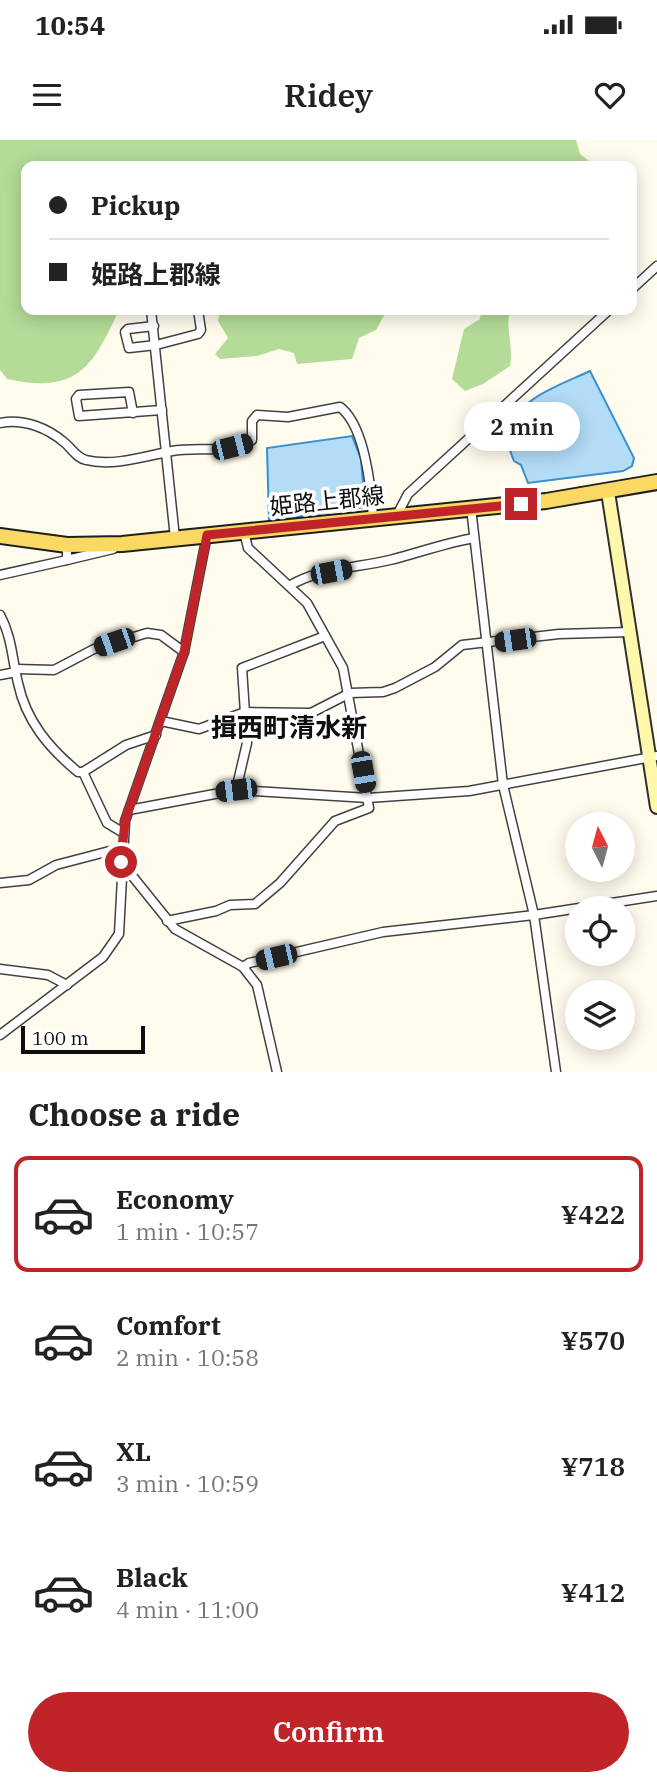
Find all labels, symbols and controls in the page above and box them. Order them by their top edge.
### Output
text: 10:54 [35,8,105,42]
text: Ridey [284,74,373,116]
icon: menu [28,76,66,114]
icon: heart [591,76,629,114]
text: Pickup [91,188,181,222]
text: 姫路上郡線 [91,257,221,291]
callout: 2 min [463,402,579,452]
text: 2 min [490,411,554,441]
car [210,432,255,462]
street label: 姫路上郡線 [268,479,386,521]
route end [505,488,537,520]
car [309,558,354,586]
car [91,625,138,659]
car [493,627,538,653]
district label: 揖西町清水新 [211,710,367,744]
car [350,749,377,795]
car [214,777,259,803]
north arrow [565,812,635,882]
map controls [565,812,635,1050]
route start [105,846,137,878]
button: locate [565,896,635,966]
car [254,942,299,972]
button: layers [565,980,635,1050]
scale bar [21,1023,145,1055]
text: 100 m [32,1026,89,1050]
text: Choose a ride [28,1093,240,1135]
text: Economy [116,1182,234,1216]
icon: car [32,1183,95,1246]
text: ¥422 [561,1197,625,1231]
text: 1 min · 10:57 [116,1216,259,1246]
text: Comfort [116,1308,221,1342]
icon: car [32,1309,95,1372]
text: ¥570 [561,1323,625,1357]
text: 2 min · 10:58 [116,1342,259,1372]
text: XL [116,1434,151,1468]
icon: car [32,1435,95,1498]
text: ¥718 [561,1449,625,1483]
text: 3 min · 10:59 [116,1468,259,1498]
text: Black [116,1560,188,1594]
icon: car [32,1561,95,1624]
text: ¥412 [561,1575,625,1609]
text: 4 min · 11:00 [116,1594,259,1624]
button: Confirm [28,1692,629,1772]

